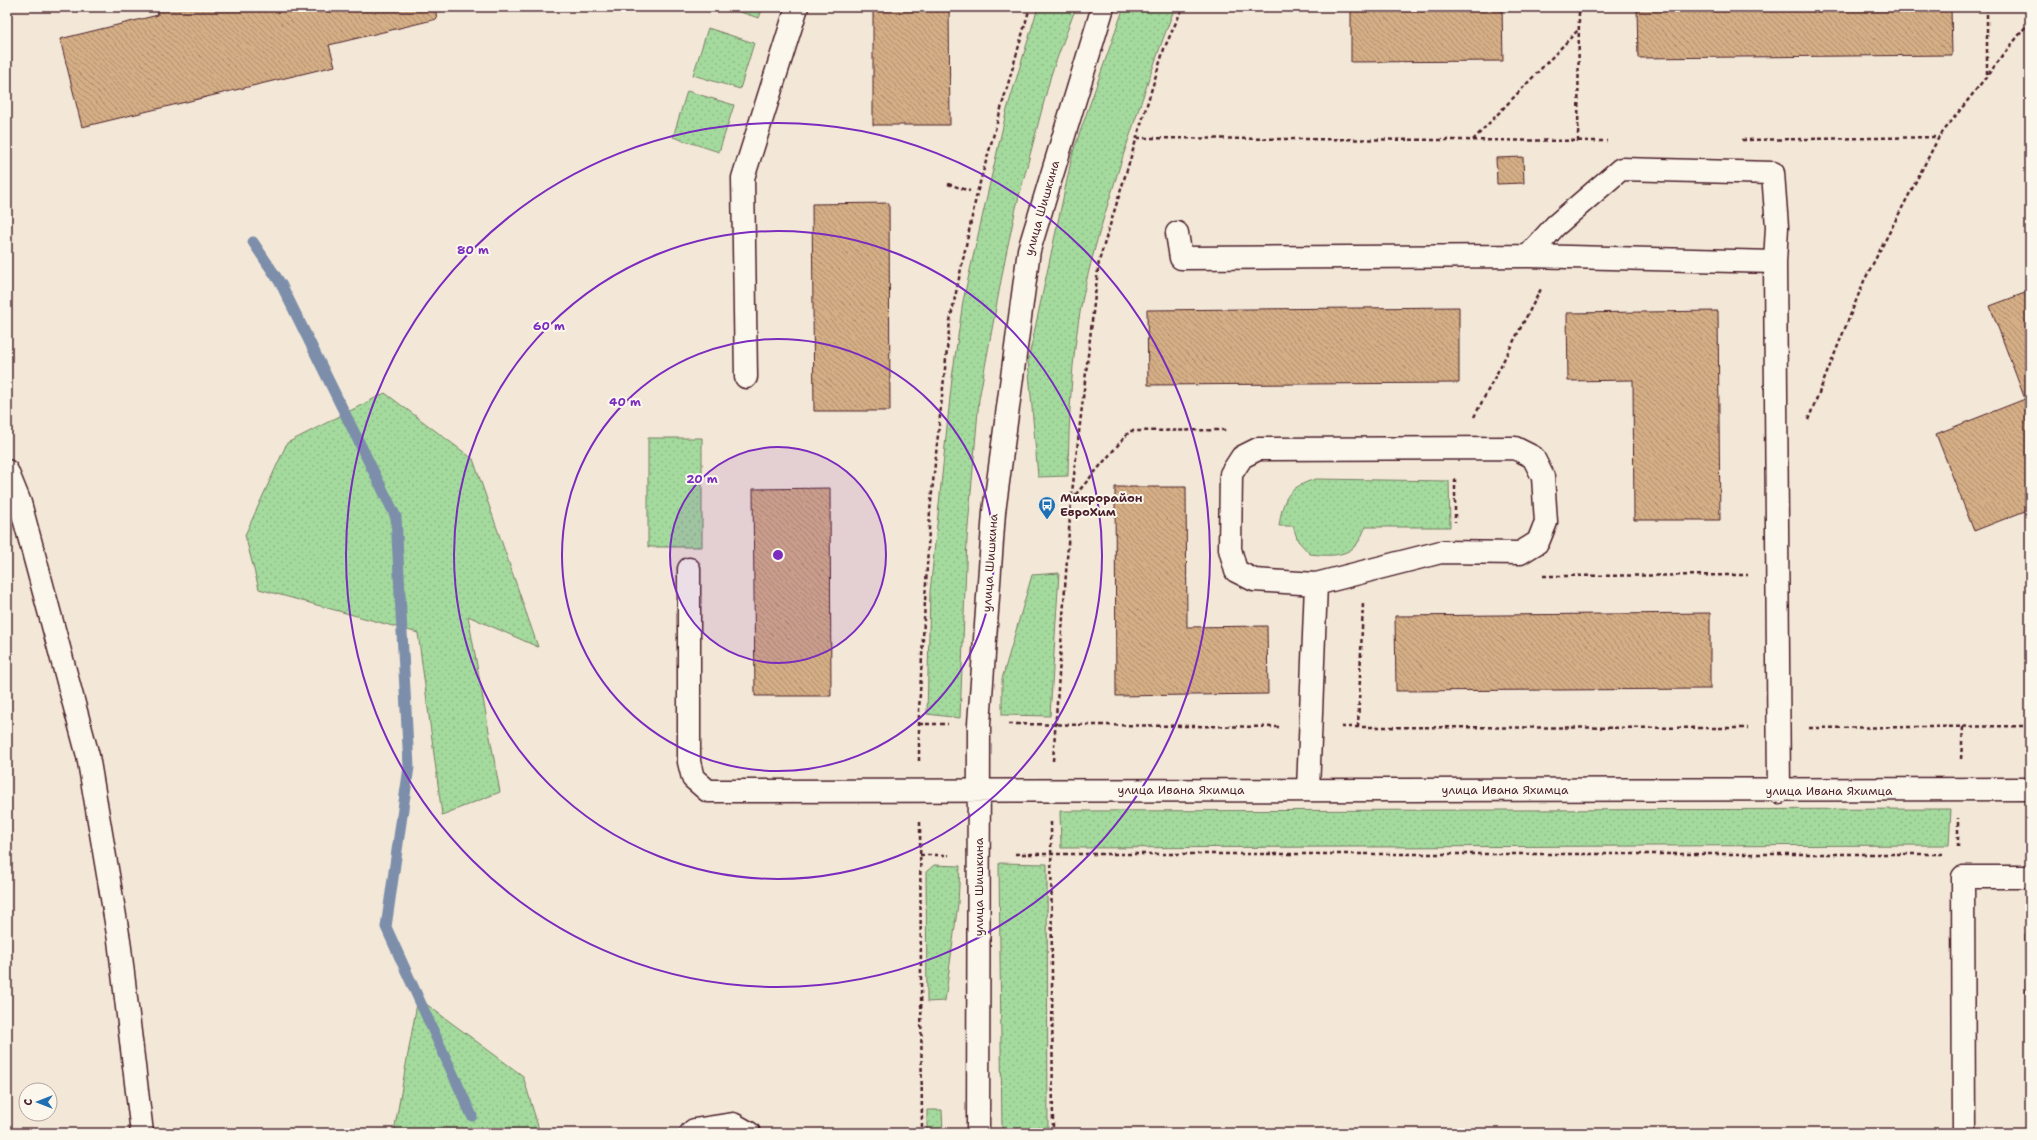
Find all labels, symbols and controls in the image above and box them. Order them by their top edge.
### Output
street label: улица Шишкина [1021,158,1063,258]
text: 80 m [457,242,489,258]
text: 60 m [533,318,565,334]
text: 40 m [609,394,641,410]
text: 20 m [686,471,718,487]
place label: Микрорайон ЕвроХим [1060,490,1143,520]
bus stop icon: Микрорайон ЕвроХим [1037,495,1057,520]
street label: улица Шишкина [979,513,1001,613]
centre of rings [771,548,785,562]
street label: улица Ивана Яхимца [1118,782,1245,798]
street label: улица Ивана Яхимца [1442,782,1569,798]
street label: улица Ивана Яхимца [1766,783,1893,799]
street label: улица Шишкина [971,837,987,936]
north arrow [18,1082,58,1122]
text: С [21,1098,36,1105]

